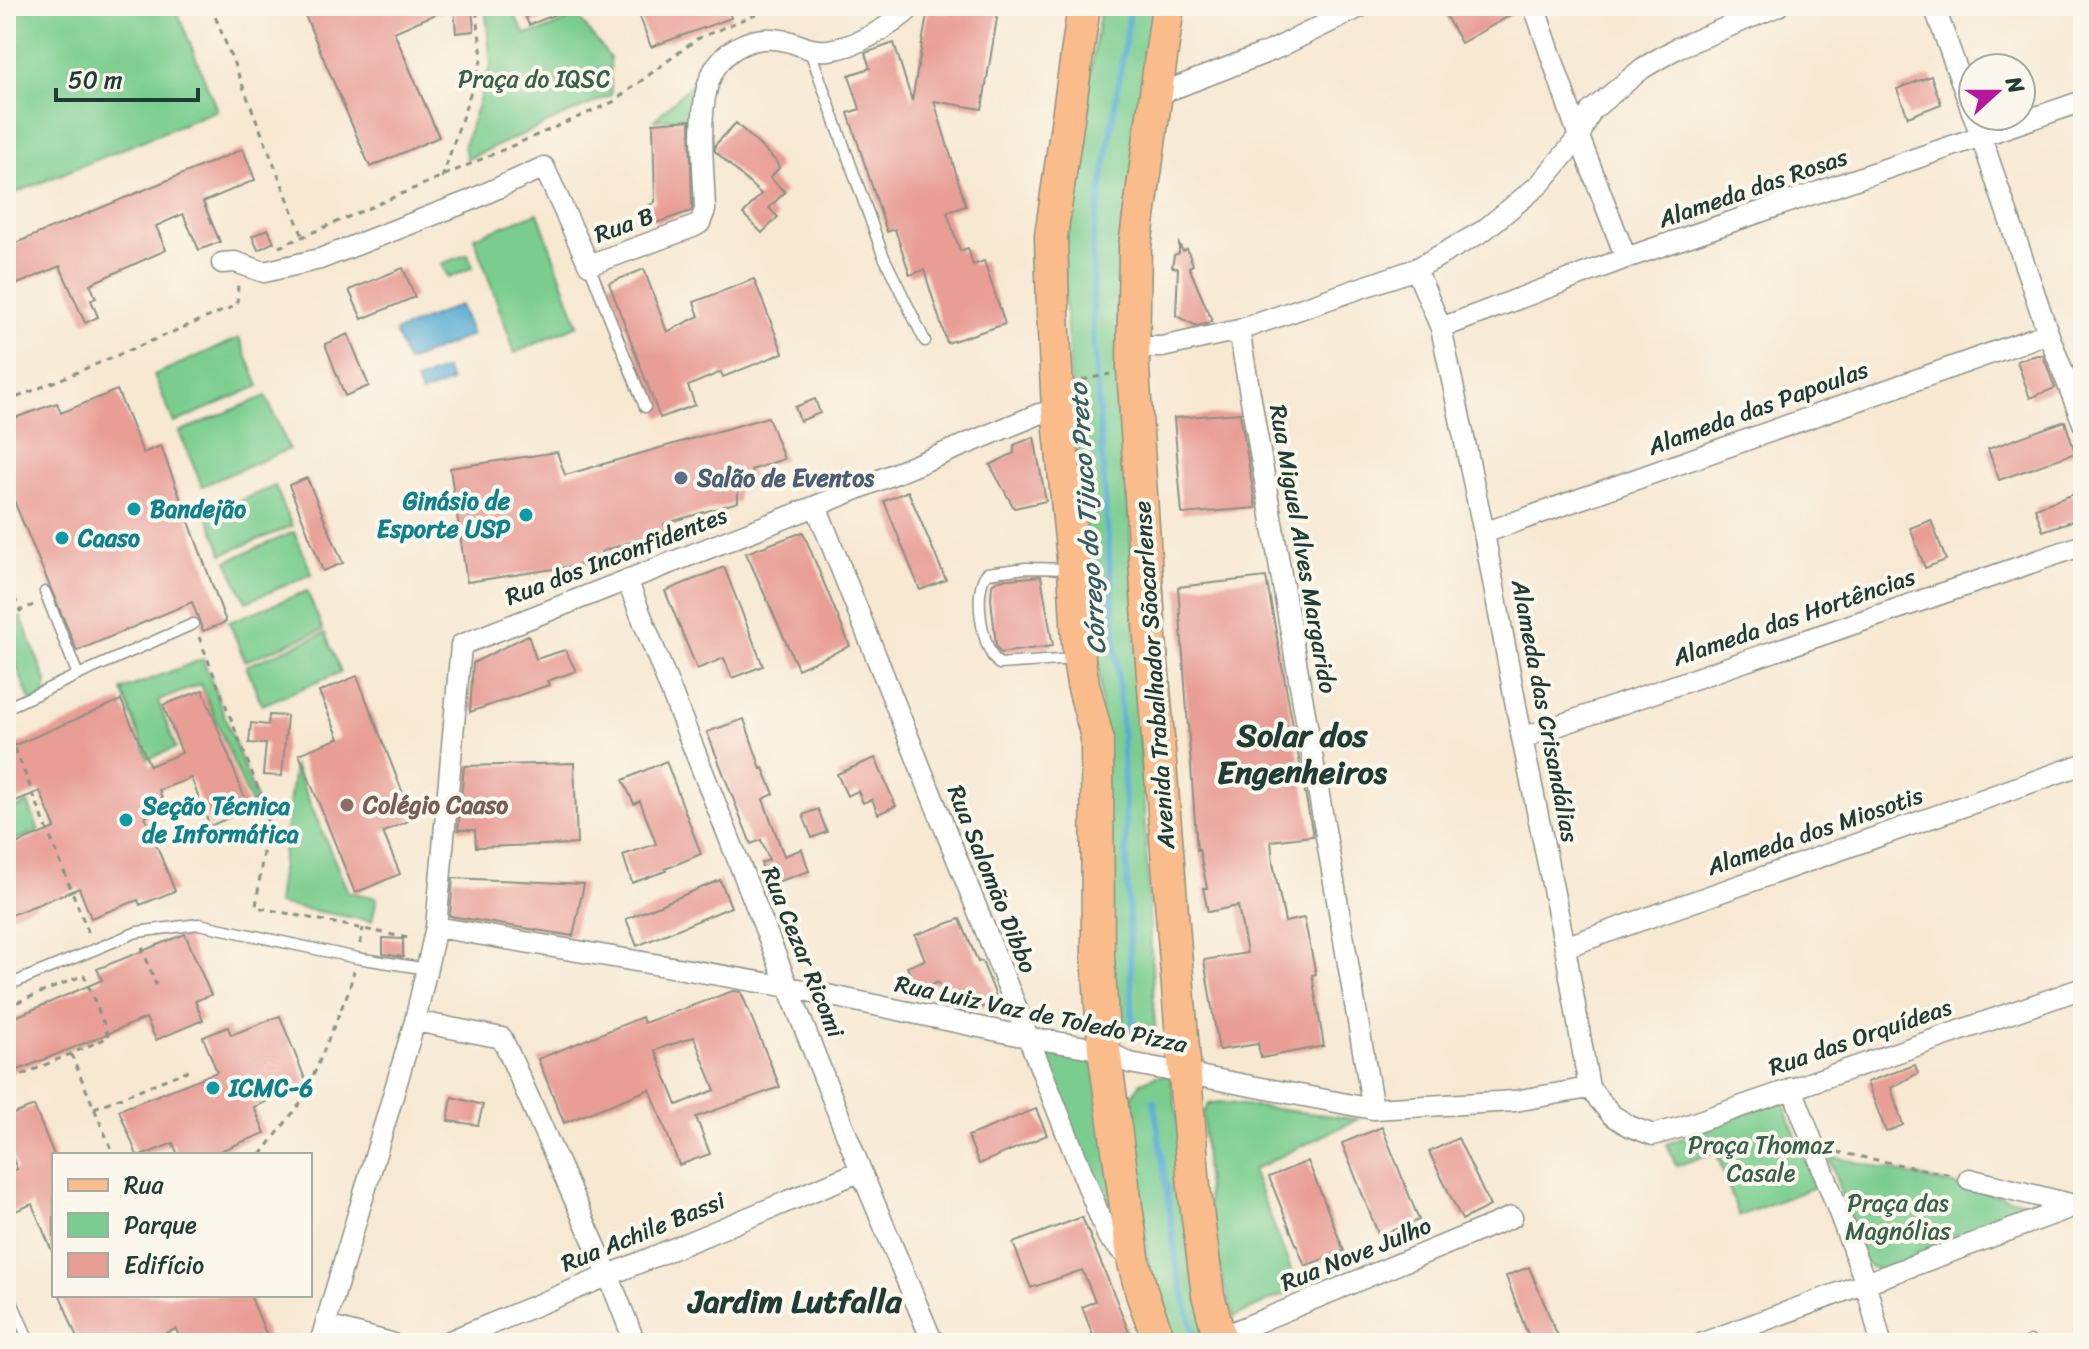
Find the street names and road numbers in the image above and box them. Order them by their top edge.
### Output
street label: Alameda das Rosas [1652,136,1854,240]
street label: Rua B [588,195,660,255]
street label: Alameda das Papoulas [1641,349,1874,468]
street label: Rua Miguel Alves Margarido [1257,401,1349,697]
street label: Rua dos Inconfidentes [499,494,733,618]
street label: Avenida Trabalhador Sãocarlense [1121,500,1187,851]
street label: Alameda das Hortências [1666,555,1922,679]
street label: Alameda das Crisandálias [1499,575,1591,846]
street label: Alameda dos Miosotis [1700,774,1929,888]
street label: Rua Salomão Dibbo [935,778,1049,980]
street label: Rua Cezar Ricomi [750,860,857,1045]
street label: Rua Luiz Vaz de Toledo Pizza [891,963,1192,1066]
street label: Rua das Orquídeas [1763,986,1957,1088]
street label: Rua Achile Bassi [554,1180,732,1284]
street label: Rua Nove Julho [1274,1205,1438,1303]

